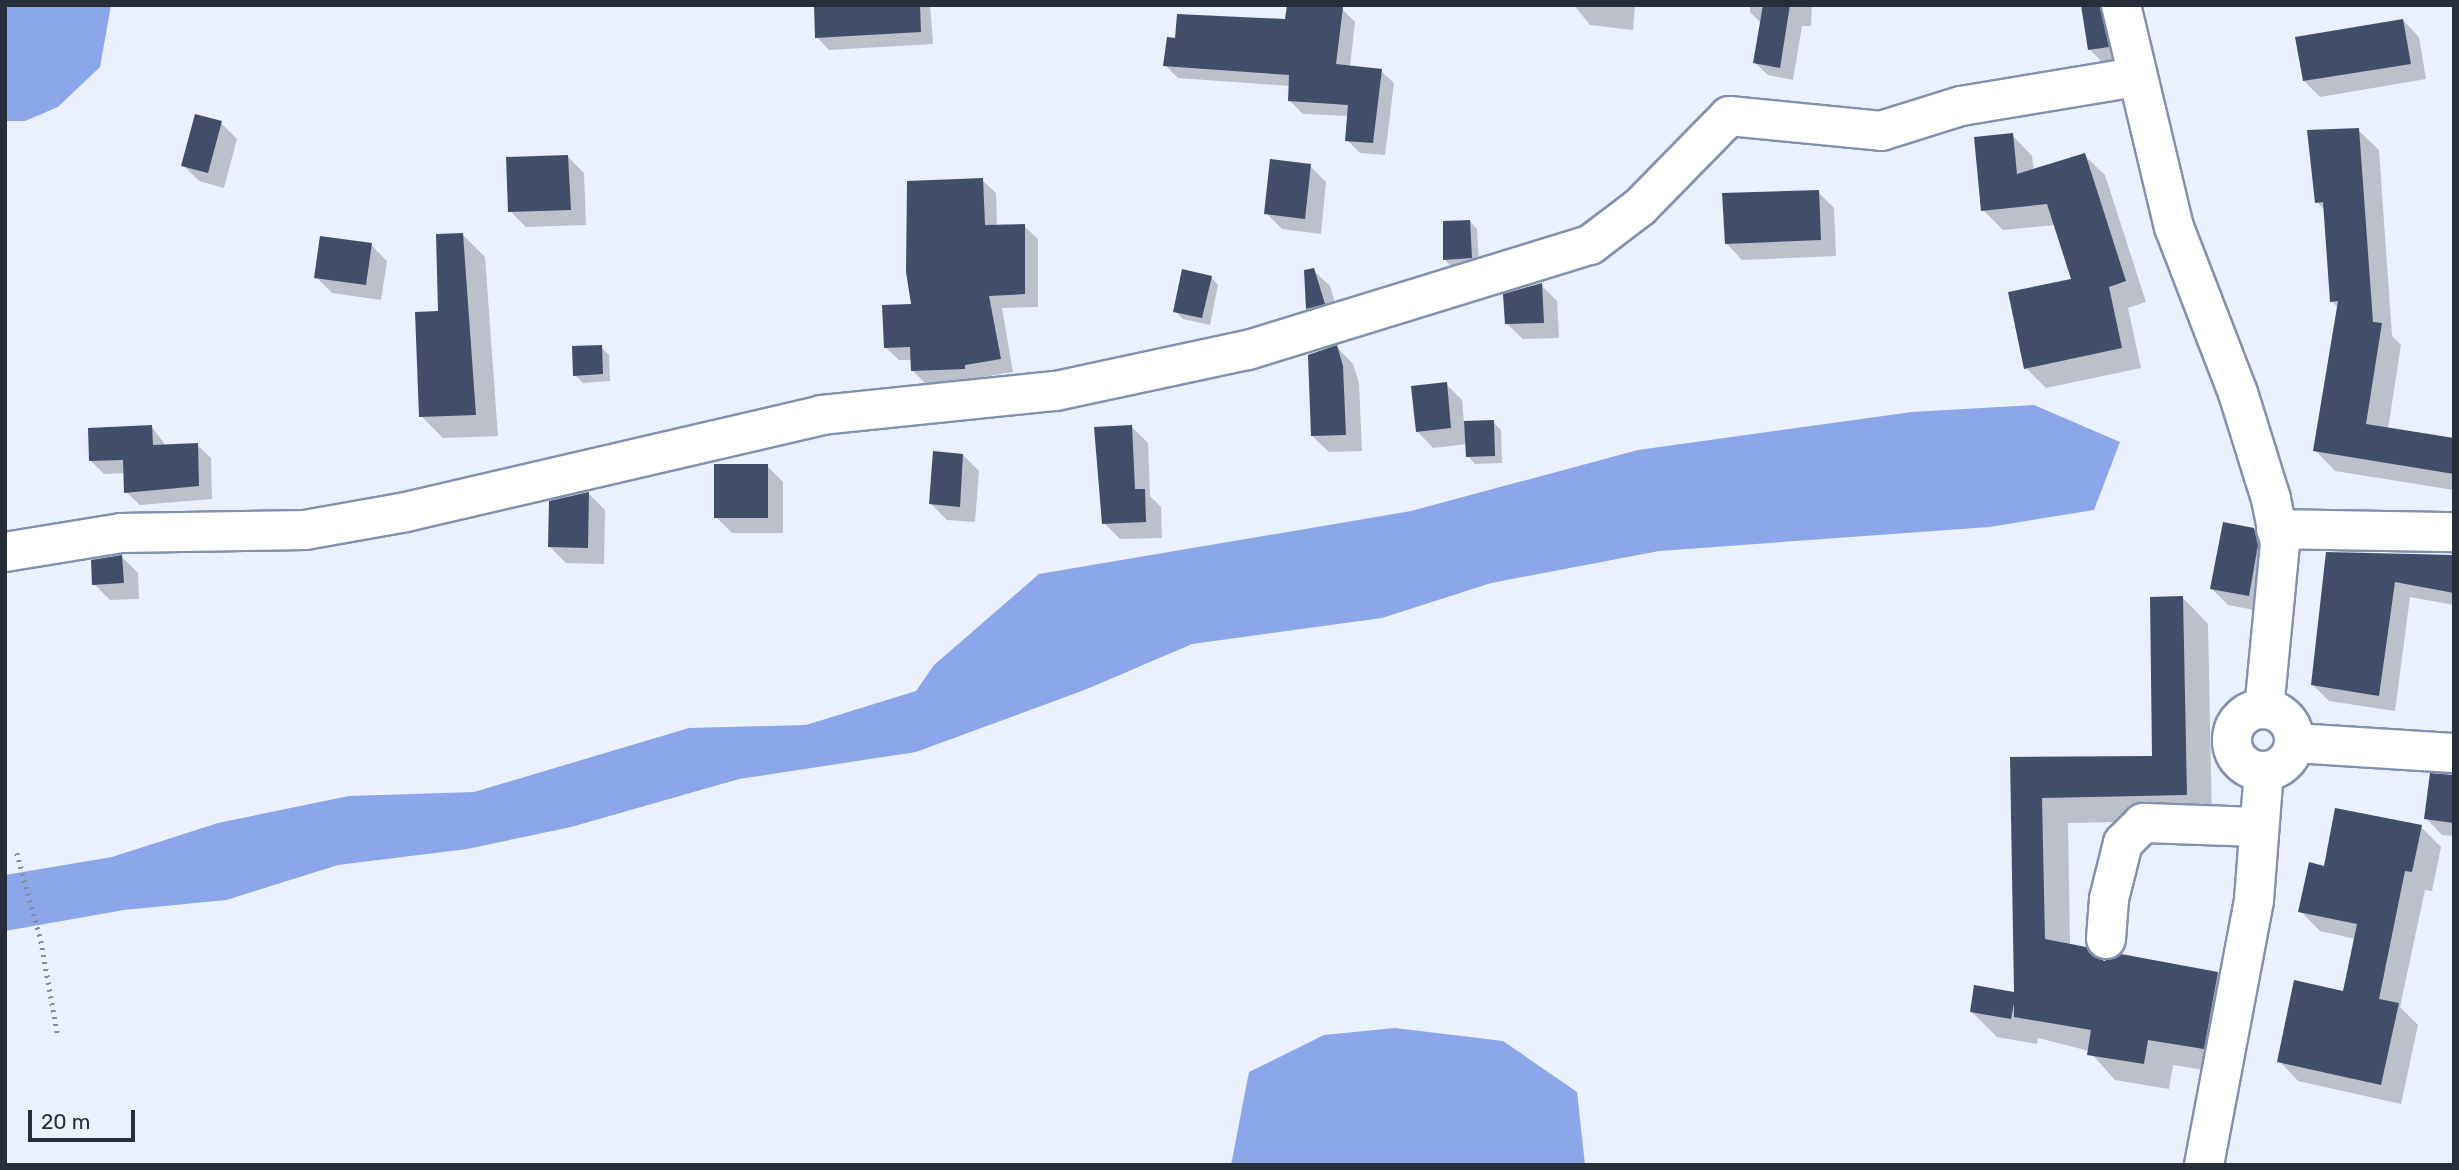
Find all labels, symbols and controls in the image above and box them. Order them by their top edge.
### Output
scale bar [32,1096,138,1140]
text: 20 m [41,1109,90,1134]

